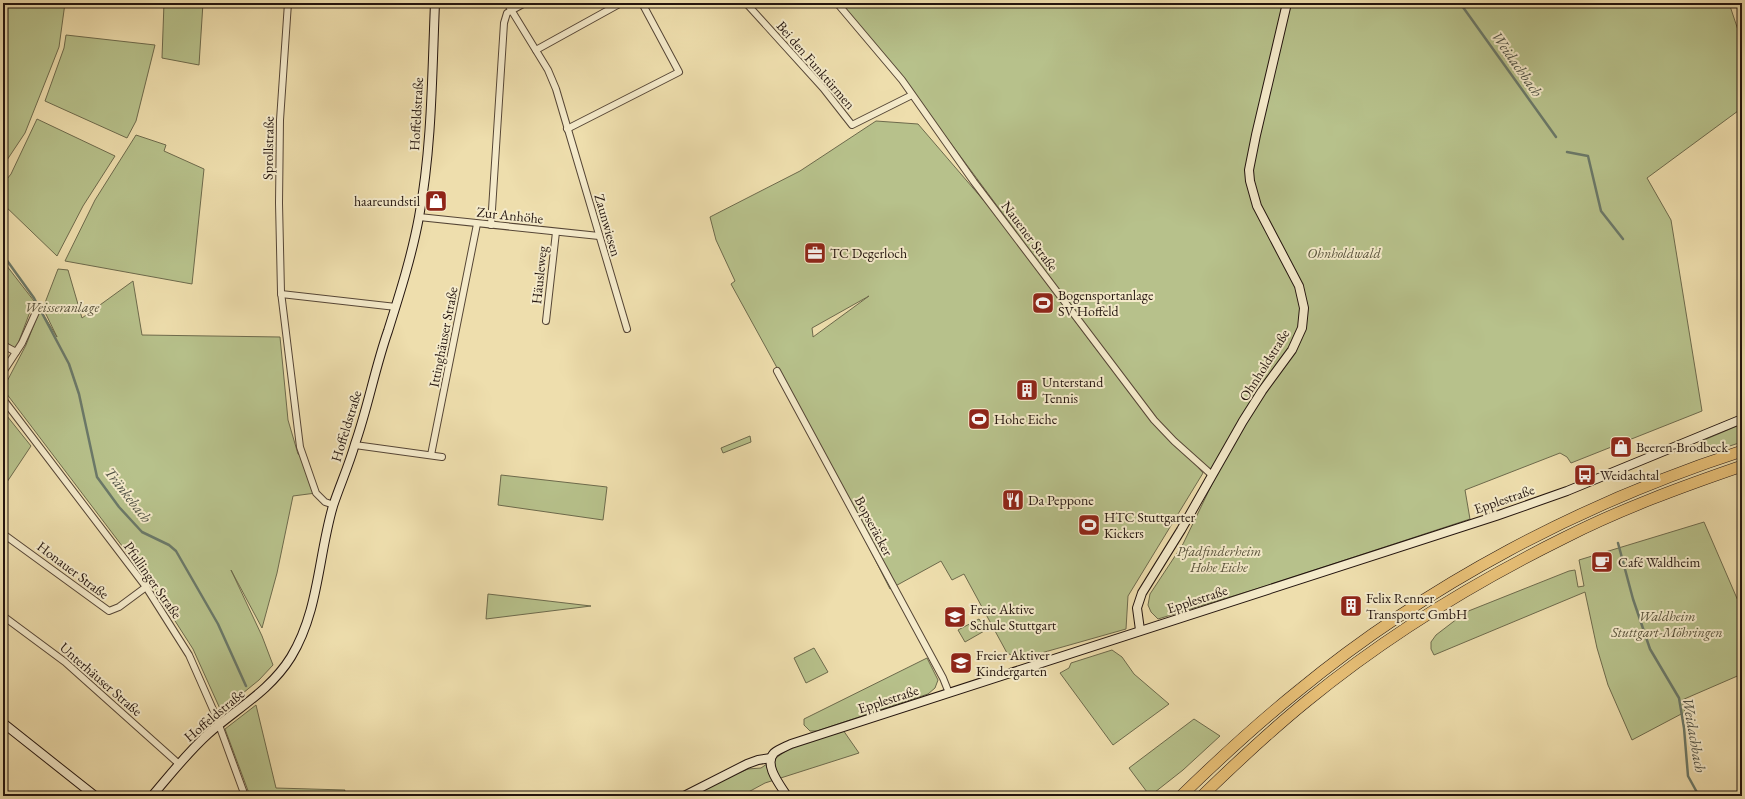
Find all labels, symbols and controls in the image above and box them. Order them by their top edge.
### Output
street label: Bei den Funktürmen [773,17,860,113]
water label: Weidachbach [1488,27,1547,101]
street label: Hoffeldstraße [405,76,427,151]
street label: Sprollstraße [258,116,278,180]
shop icon: haareundstil [423,188,449,214]
place label: haareundstil [354,192,421,210]
street label: Zaunwiesen [590,192,626,259]
street label: Nauener Straße [998,197,1063,275]
street label: Zur Anhöhe [476,203,545,228]
office icon: TC Degerloch [802,240,828,266]
street label: Häusleweg [527,244,551,305]
place label: TC Degerloch [830,244,907,262]
park label: Ohnholdwald [1307,244,1381,262]
street label: Ittinghäuser Straße [424,285,462,389]
place label: Bogensportanlage SV Hoffeld [1058,286,1154,320]
sports icon: Bogensportanlage SV Hoffeld [1030,290,1056,316]
park label: Weisseranlage [25,298,100,316]
street label: Ohnholdstraße [1235,325,1293,404]
place label: Unterstand Tennis [1042,373,1104,407]
building icon: Unterstand Tennis [1014,377,1040,403]
street label: Hoffeldstraße [327,388,366,464]
sports icon: Hohe Eiche [966,406,992,432]
place label: Hohe Eiche [994,410,1058,428]
shop icon: Beeren-Brodbeck [1608,434,1634,460]
place label: Beeren-Brodbeck [1636,438,1728,456]
bus stop icon: Weidachtal [1572,462,1598,488]
water label: Tränkebach [101,463,156,527]
place label: Weidachtal [1600,466,1660,484]
street label: Epplestraße [1471,480,1537,518]
restaurant icon: Da Peppone [1000,487,1026,513]
place label: Da Peppone [1028,491,1094,509]
street label: Bopseräcker [851,493,897,559]
place label: HTC Stuttgarter Kickers [1104,508,1195,542]
sports icon: HTC Stuttgarter Kickers [1076,512,1102,538]
street label: Honauer Straße [34,537,113,603]
street label: Pfullinger Straße [120,538,186,622]
park label: Pfadfinderheim Hohe Eiche [1177,542,1261,576]
cafe icon: Café Waldheim [1589,549,1615,575]
place label: Café Waldheim [1618,553,1700,571]
street label: Epplestraße [1164,581,1230,617]
place label: Felix Renner Transporte GmbH [1366,589,1467,623]
building icon: Felix Renner Transporte GmbH [1338,593,1364,619]
place label: Freie Aktive Schule Stuttgart [970,600,1057,634]
school or university icon: Freie Aktive Schule Stuttgart [942,604,968,630]
park label: Waldheim Stuttgart-Möhringen [1610,607,1723,641]
street label: Unterhäuser Straße [56,638,146,720]
place label: Freier Aktiver Kindergarten [976,646,1050,680]
school or university icon: Freier Aktiver Kindergarten [948,650,974,676]
street label: Epplestraße [855,681,921,717]
street label: Hoffeldstraße [180,684,248,746]
water label: Weidachbach [1679,696,1711,775]

